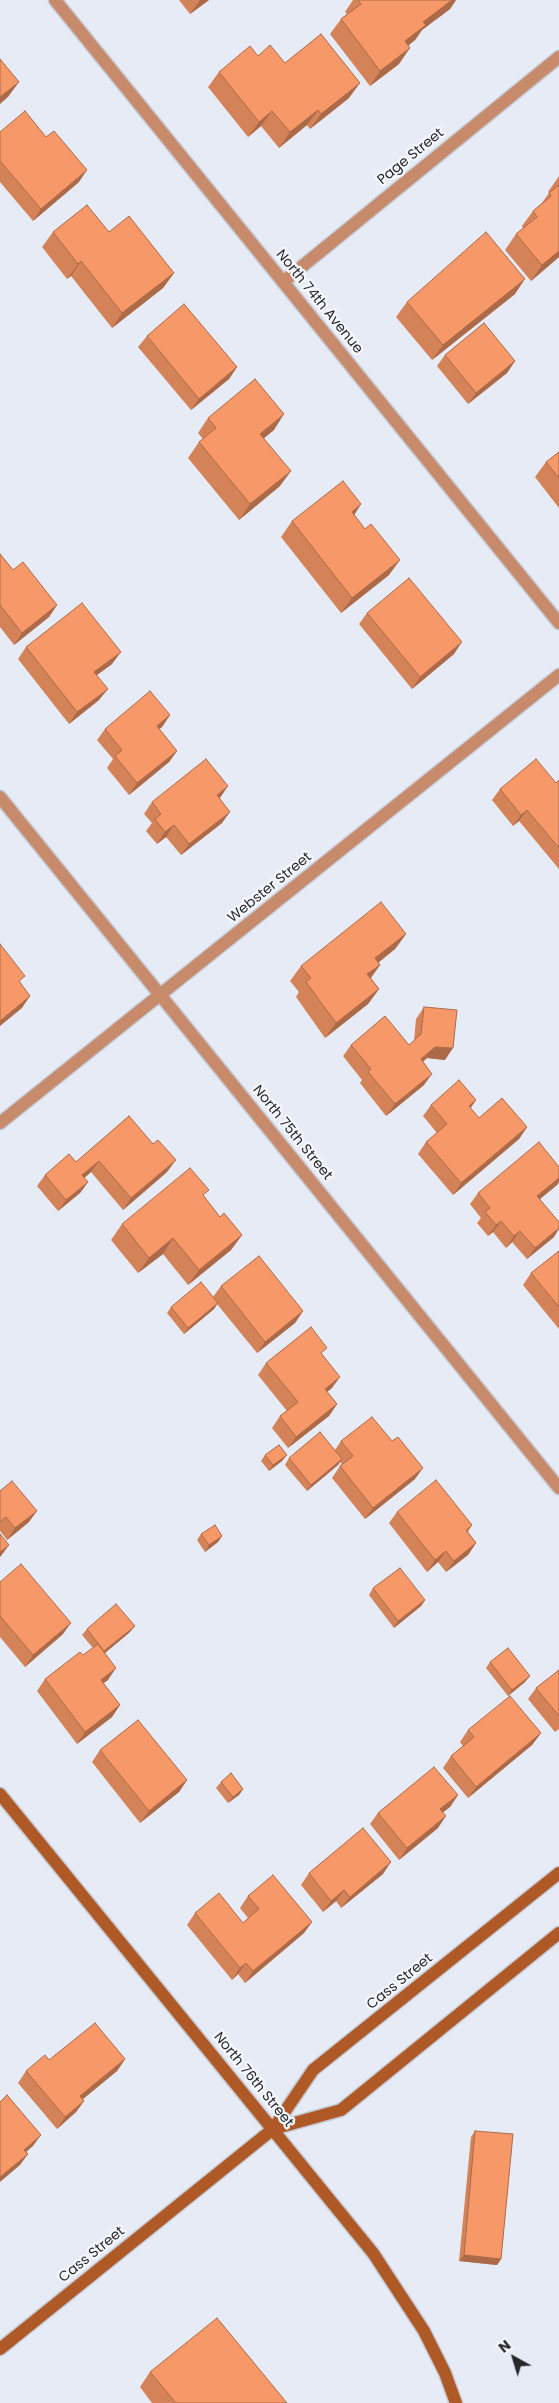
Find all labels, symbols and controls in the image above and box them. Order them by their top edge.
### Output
street label: Page Street [374,125,448,189]
street label: North 74th Avenue [272,247,366,357]
street label: Webster Street [225,849,315,927]
street label: North 75th Street [249,1082,335,1184]
street label: Cass Street [364,1950,436,2014]
street label: North 76th Street [210,2029,296,2131]
street label: Cass Street [56,2223,128,2287]
north arrow [489,2333,539,2383]
text: N [494,2335,515,2357]

